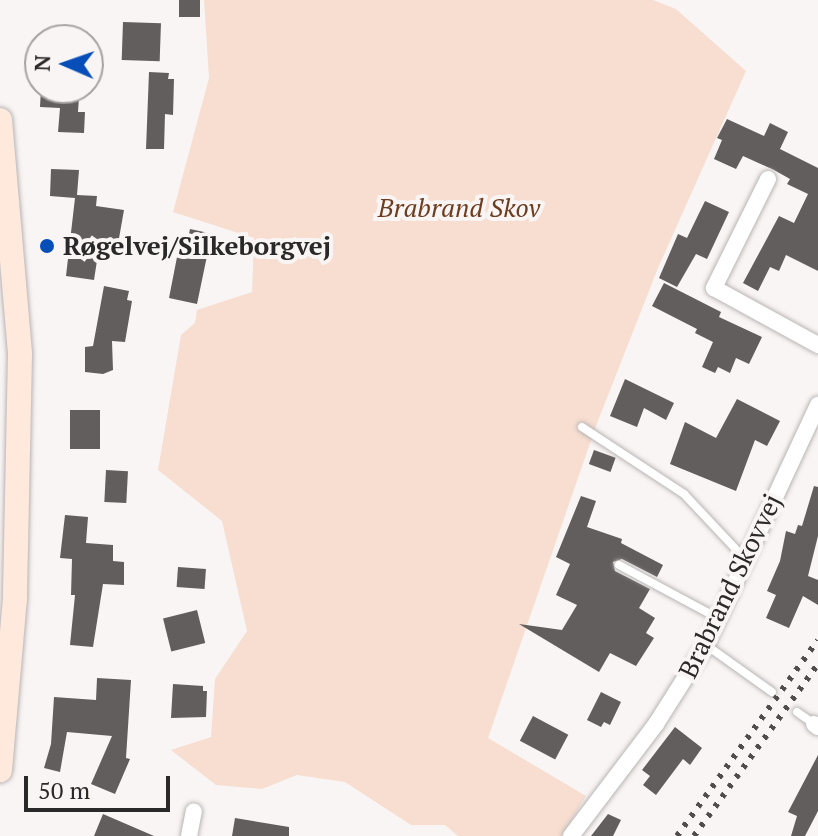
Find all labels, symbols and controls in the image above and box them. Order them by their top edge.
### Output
north arrow [24,24,104,104]
text: N [27,54,56,72]
park label: Brabrand Skov [378,192,540,224]
place label: Røgelvej/Silkeborgvej [63,230,331,262]
marker: Røgelvej/Silkeborgvej [38,237,56,255]
street label: Brabrand Skovvej [672,489,788,683]
scale bar [28,760,174,810]
text: 50 m [38,774,90,806]

